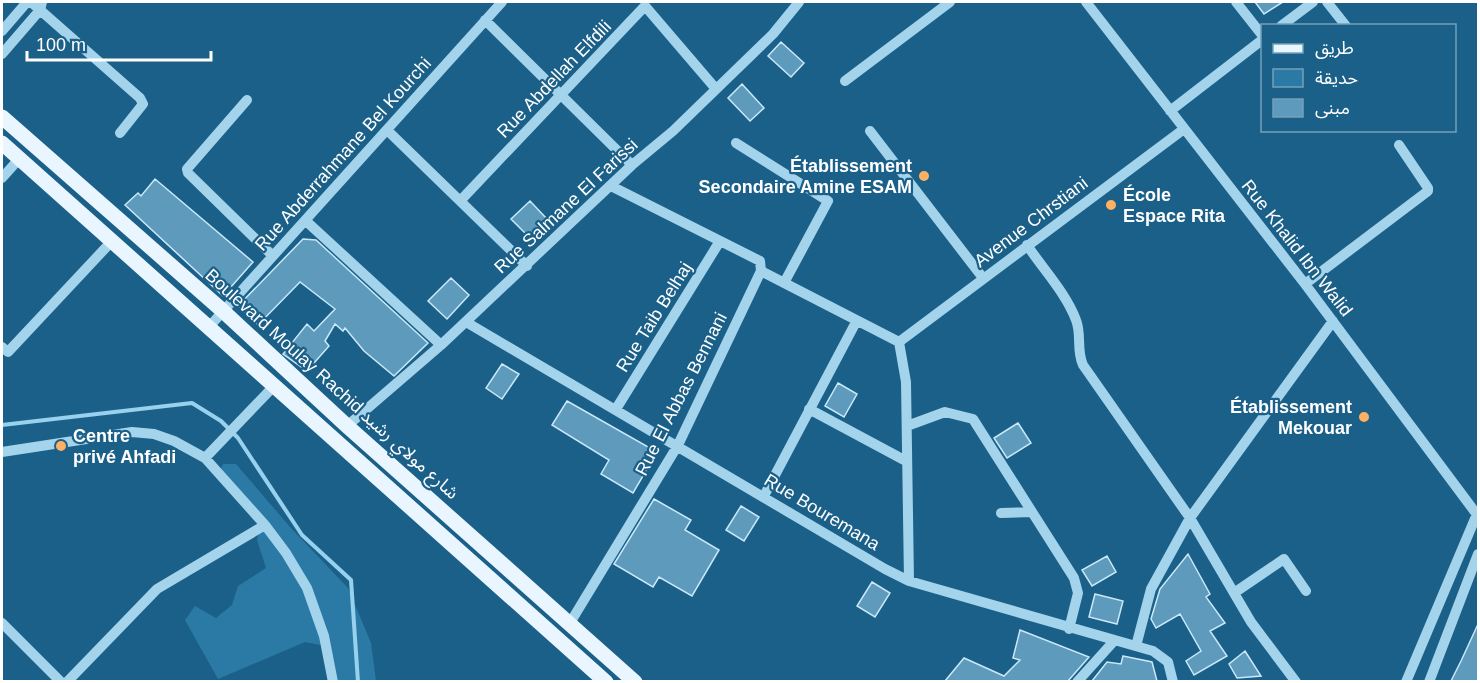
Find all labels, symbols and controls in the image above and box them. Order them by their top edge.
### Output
street label: Rue Abdellah Elfdili [493,16,615,142]
scale bar [27,24,212,62]
legend [1261,24,1456,132]
text: 100 m [36,35,86,55]
text: طريق [1315,38,1354,59]
street label: Rue Abderrahmane Bel Kourchi [251,53,435,255]
text: حديقة [1315,68,1358,88]
text: مبنى [1315,98,1350,119]
street label: Rue Salmane El Farissi [490,135,642,277]
place label: Établissement Secondaire Amine ESAM [699,155,912,197]
marker: Établissement Secondaire Amine ESAM [917,169,931,183]
street label: Avenue Chrstiani [970,173,1092,271]
street label: Rue Khalid Ibn Walid [1238,176,1356,320]
place label: École Espace Rita [1123,184,1226,226]
marker: École Espace Rita [1104,198,1118,212]
street label: Rue Taib Belhaj [612,258,696,376]
street label: Boulevard Moulay Rachid شارع مولاي رشيد [199,265,463,506]
street label: Rue El Abbas Bennani [631,309,731,479]
place label: Établissement Mekouar [1230,396,1352,438]
marker: Établissement Mekouar [1357,410,1371,424]
place label: Centre privé Ahfadi [73,426,176,467]
marker: Centre privé Ahfadi [54,439,68,453]
street label: Rue Bouremana [761,470,884,555]

